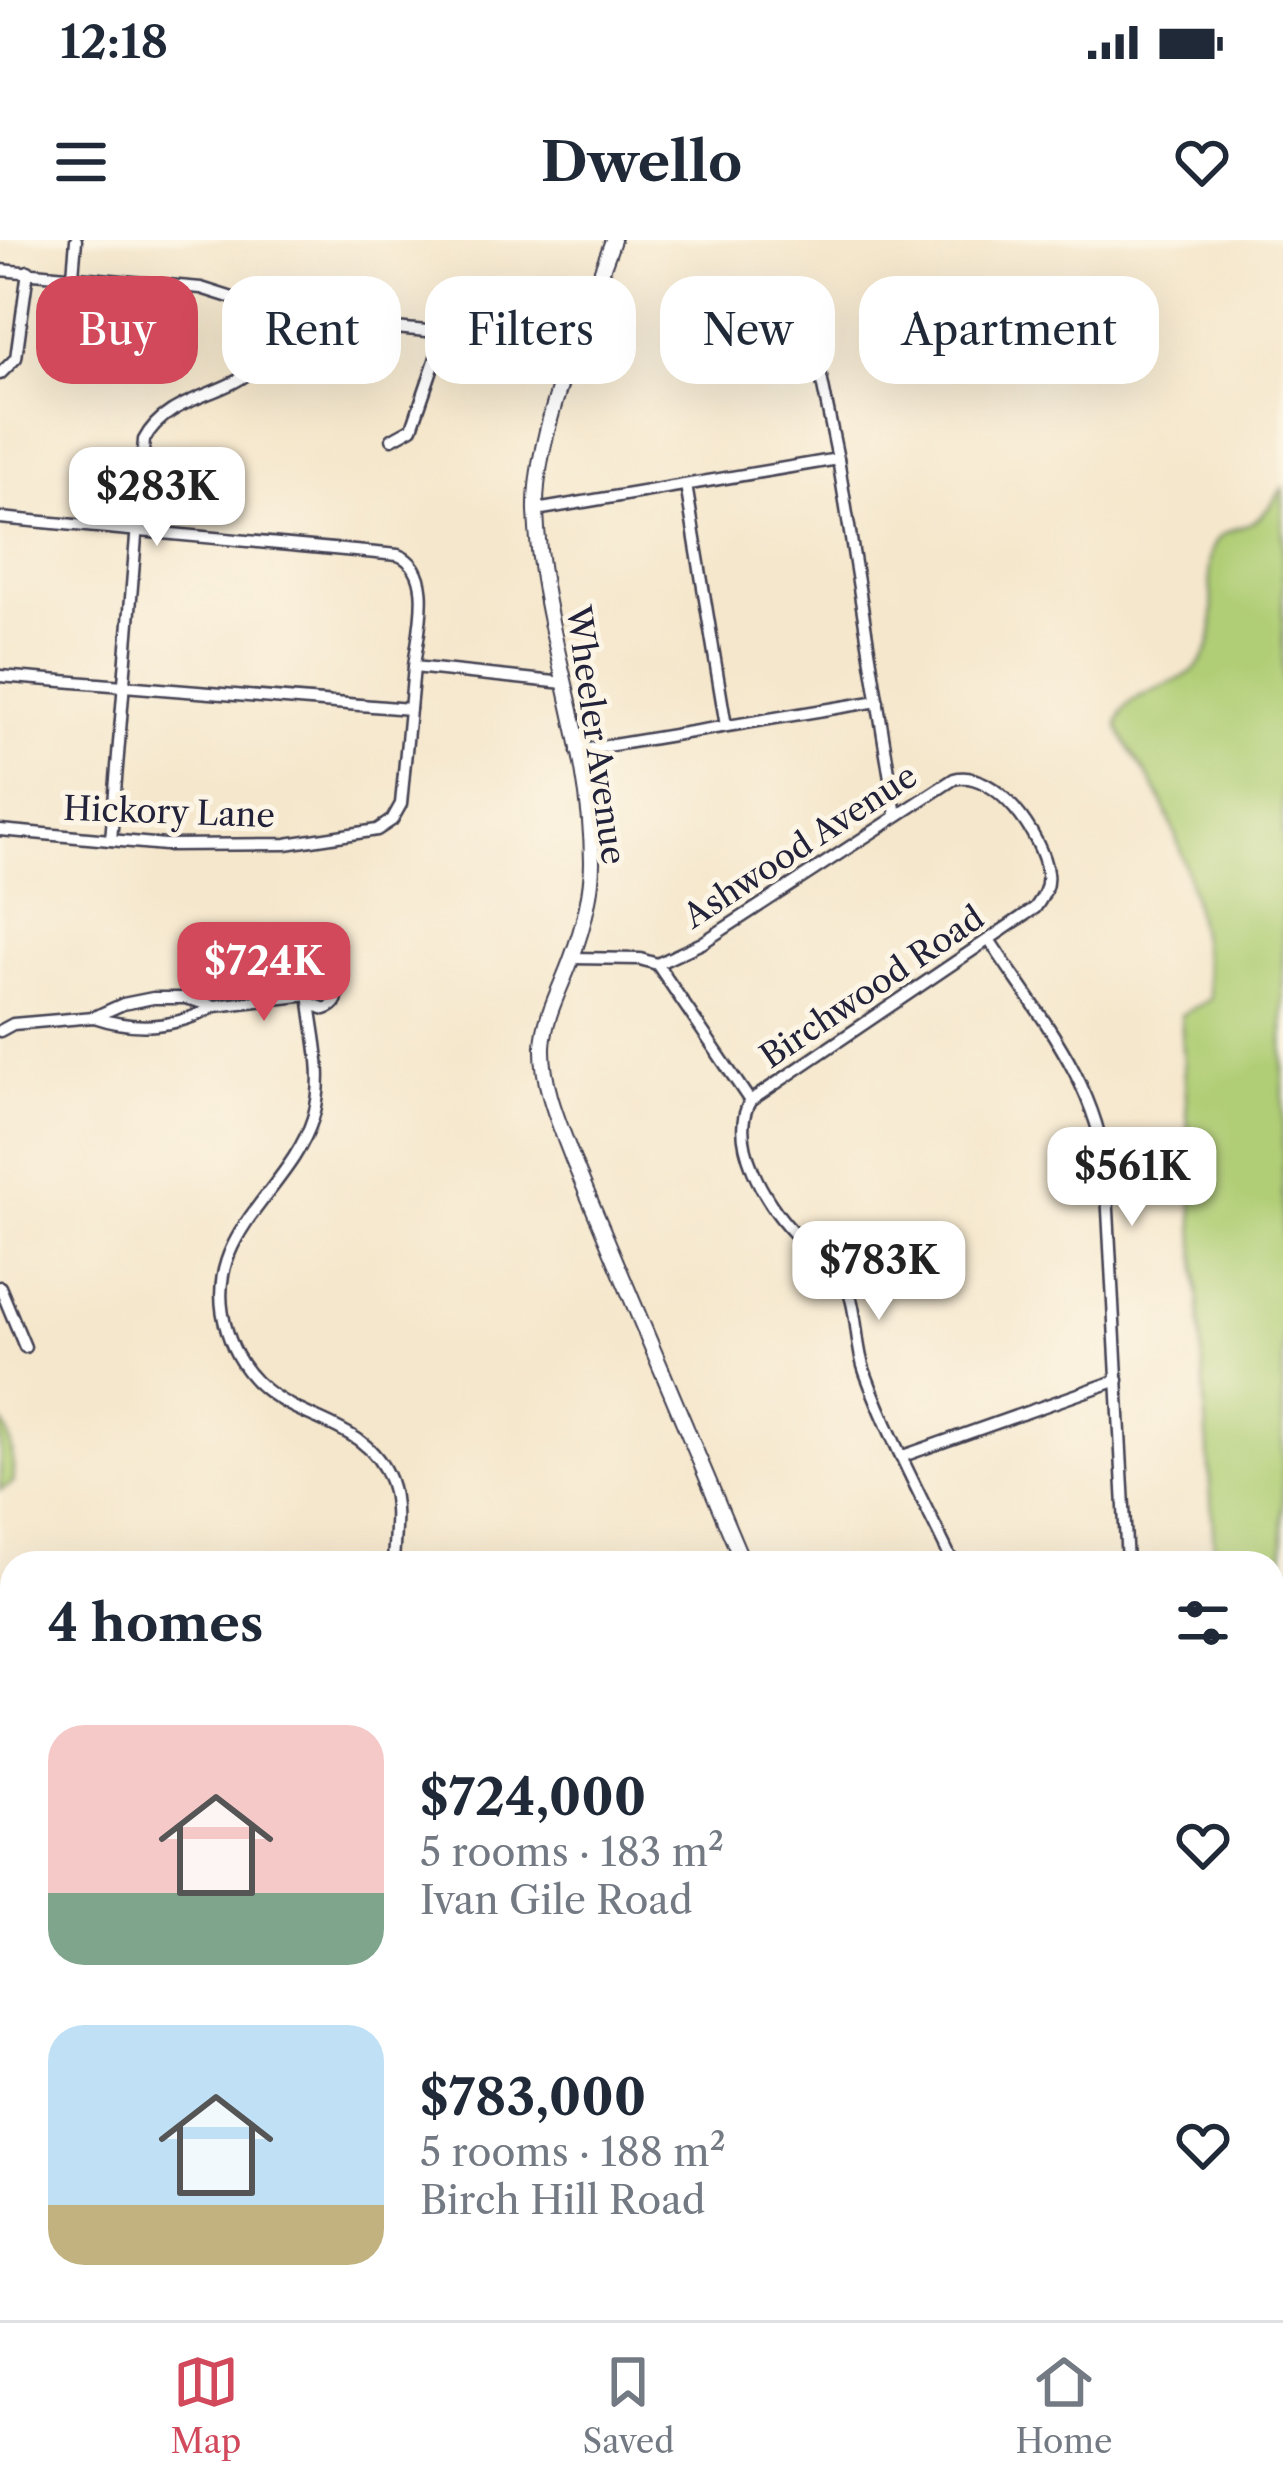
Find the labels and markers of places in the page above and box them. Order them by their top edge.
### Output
pin: $283K [73,447,241,549]
pin: $724K [180,922,348,1024]
pin: $561K [1048,1127,1216,1229]
pin: $783K [795,1221,963,1323]

